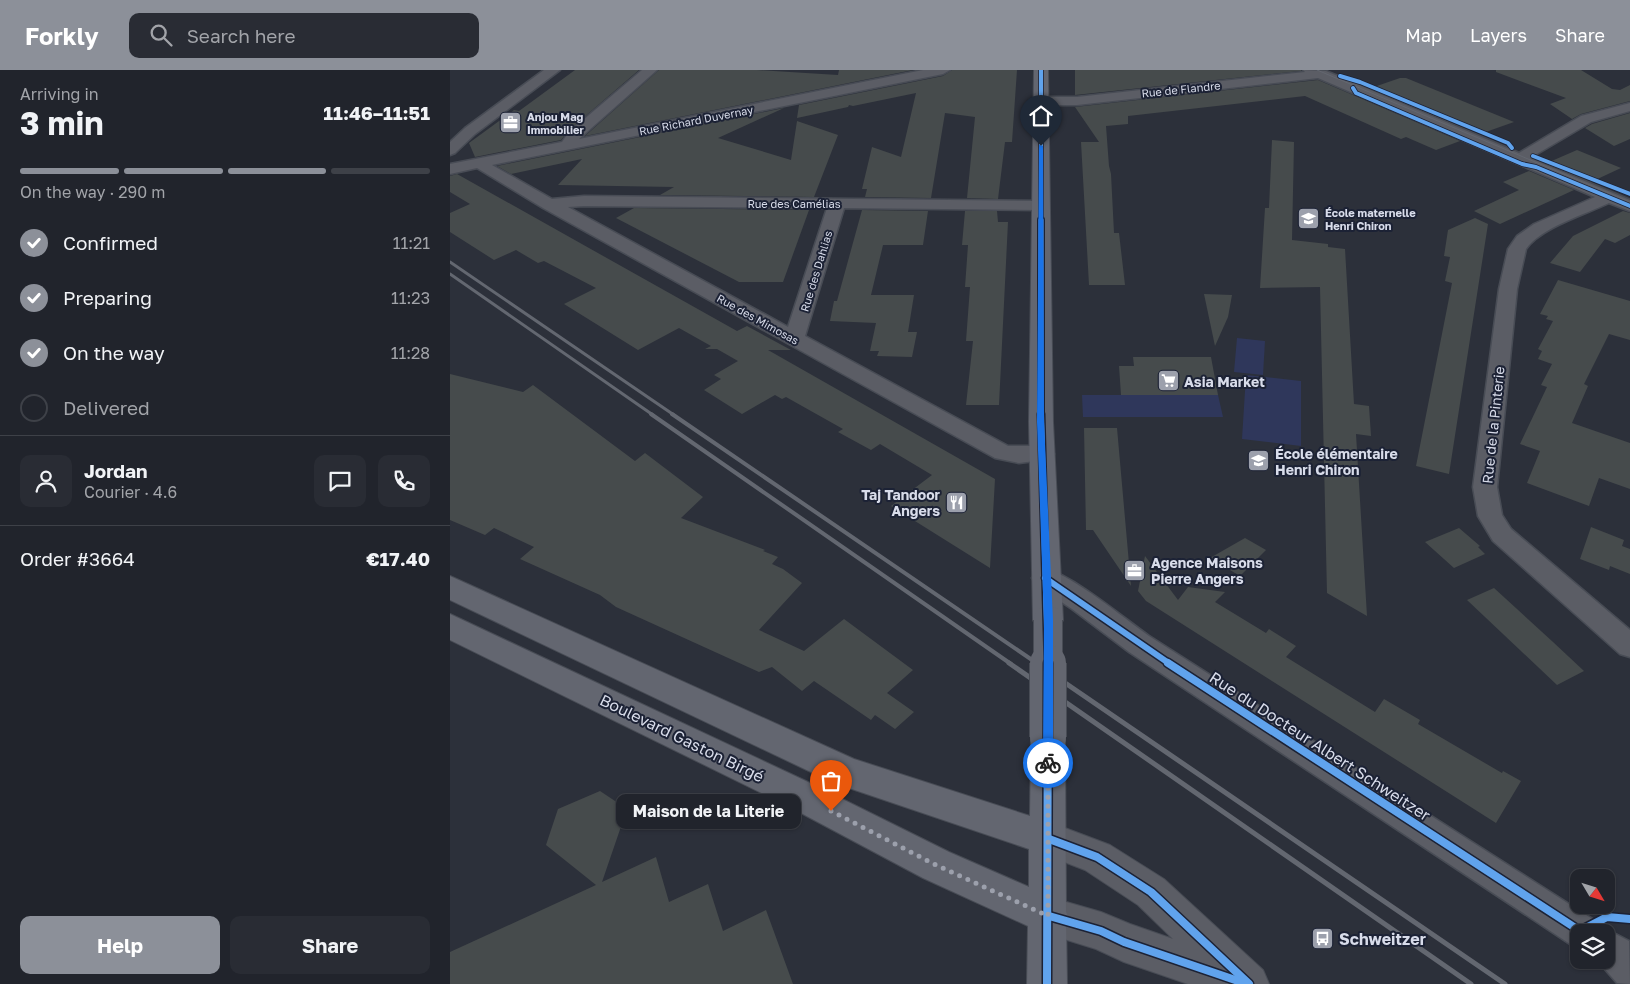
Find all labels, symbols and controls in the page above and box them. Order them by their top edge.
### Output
search box [129,13,479,58]
text: Forkly [25,21,99,50]
icon: search [147,21,175,49]
text: Search here [187,24,296,47]
text: Map [1405,24,1442,46]
text: Layers [1470,24,1527,46]
text: Share [1555,24,1605,46]
street label: Rue de Flandre [1141,78,1221,100]
text: Arriving in [20,84,99,104]
pin [1020,95,1062,146]
text: 11:46–11:51 [323,101,430,124]
icon: home [1027,102,1055,130]
street label: Rue Richard Duvernay [638,103,754,137]
text: 3 min [20,104,104,142]
office icon: Anjou Mag Immobilier [499,110,523,134]
place label: Anjou Mag Immobilier [527,110,585,136]
text: On the way · 290 m [20,182,165,202]
street label: Rue des Camélias [747,197,841,210]
school or university icon: École maternelle Henri Chiron [1297,206,1321,230]
place label: École maternelle Henri Chiron [1325,206,1416,232]
icon: check [20,229,48,257]
street label: Rue des Dahlias [798,229,835,313]
text: Confirmed [63,231,158,254]
text: 11:21 [393,233,430,253]
icon: check [20,284,48,312]
text: Preparing [63,286,152,309]
text: 11:23 [391,288,430,308]
street label: Rue des Mimosas [715,291,801,347]
icon: check [20,339,48,367]
text: On the way [63,341,165,364]
text: 11:28 [391,343,430,363]
street label: Rue de la Pinterie [1478,365,1508,485]
supermarket icon: Asia Market [1156,369,1180,393]
place label: Asia Market [1184,373,1265,390]
text: Delivered [63,396,150,419]
place label: École élémentaire Henri Chiron [1275,445,1398,478]
school or university icon: École élémentaire Henri Chiron [1247,449,1271,473]
button: person [20,455,72,507]
button: chat [314,455,366,507]
button: phone [378,455,430,507]
text: Jordan [84,459,148,482]
text: Courier · 4.6 [84,482,177,502]
place label: Taj Tandoor Angers [861,486,941,519]
restaurant icon: Taj Tandoor Angers [944,490,968,514]
text: Order #3664 [20,547,135,570]
text: €17.40 [366,547,430,570]
place label: Agence Maisons Pierre Angers [1151,554,1263,587]
office icon: Agence Maisons Pierre Angers [1123,558,1147,582]
street label: Rue du Docteur Albert Schweitzer [1206,667,1434,825]
street label: Boulevard Gaston Birgé [597,690,767,786]
courier [1023,738,1073,788]
icon: bike [1034,749,1062,777]
pin [810,760,852,811]
icon: bag [817,767,845,795]
callout: Maison de la Literie [616,794,801,828]
text: Maison de la Literie [633,801,784,821]
north arrow [1570,869,1615,914]
map controls [1570,869,1615,969]
button: Help [20,916,220,974]
button: Share [230,916,430,974]
button: layers [1570,924,1615,969]
bus stop icon: Schweitzer [1311,927,1335,951]
place label: Schweitzer [1339,929,1426,949]

